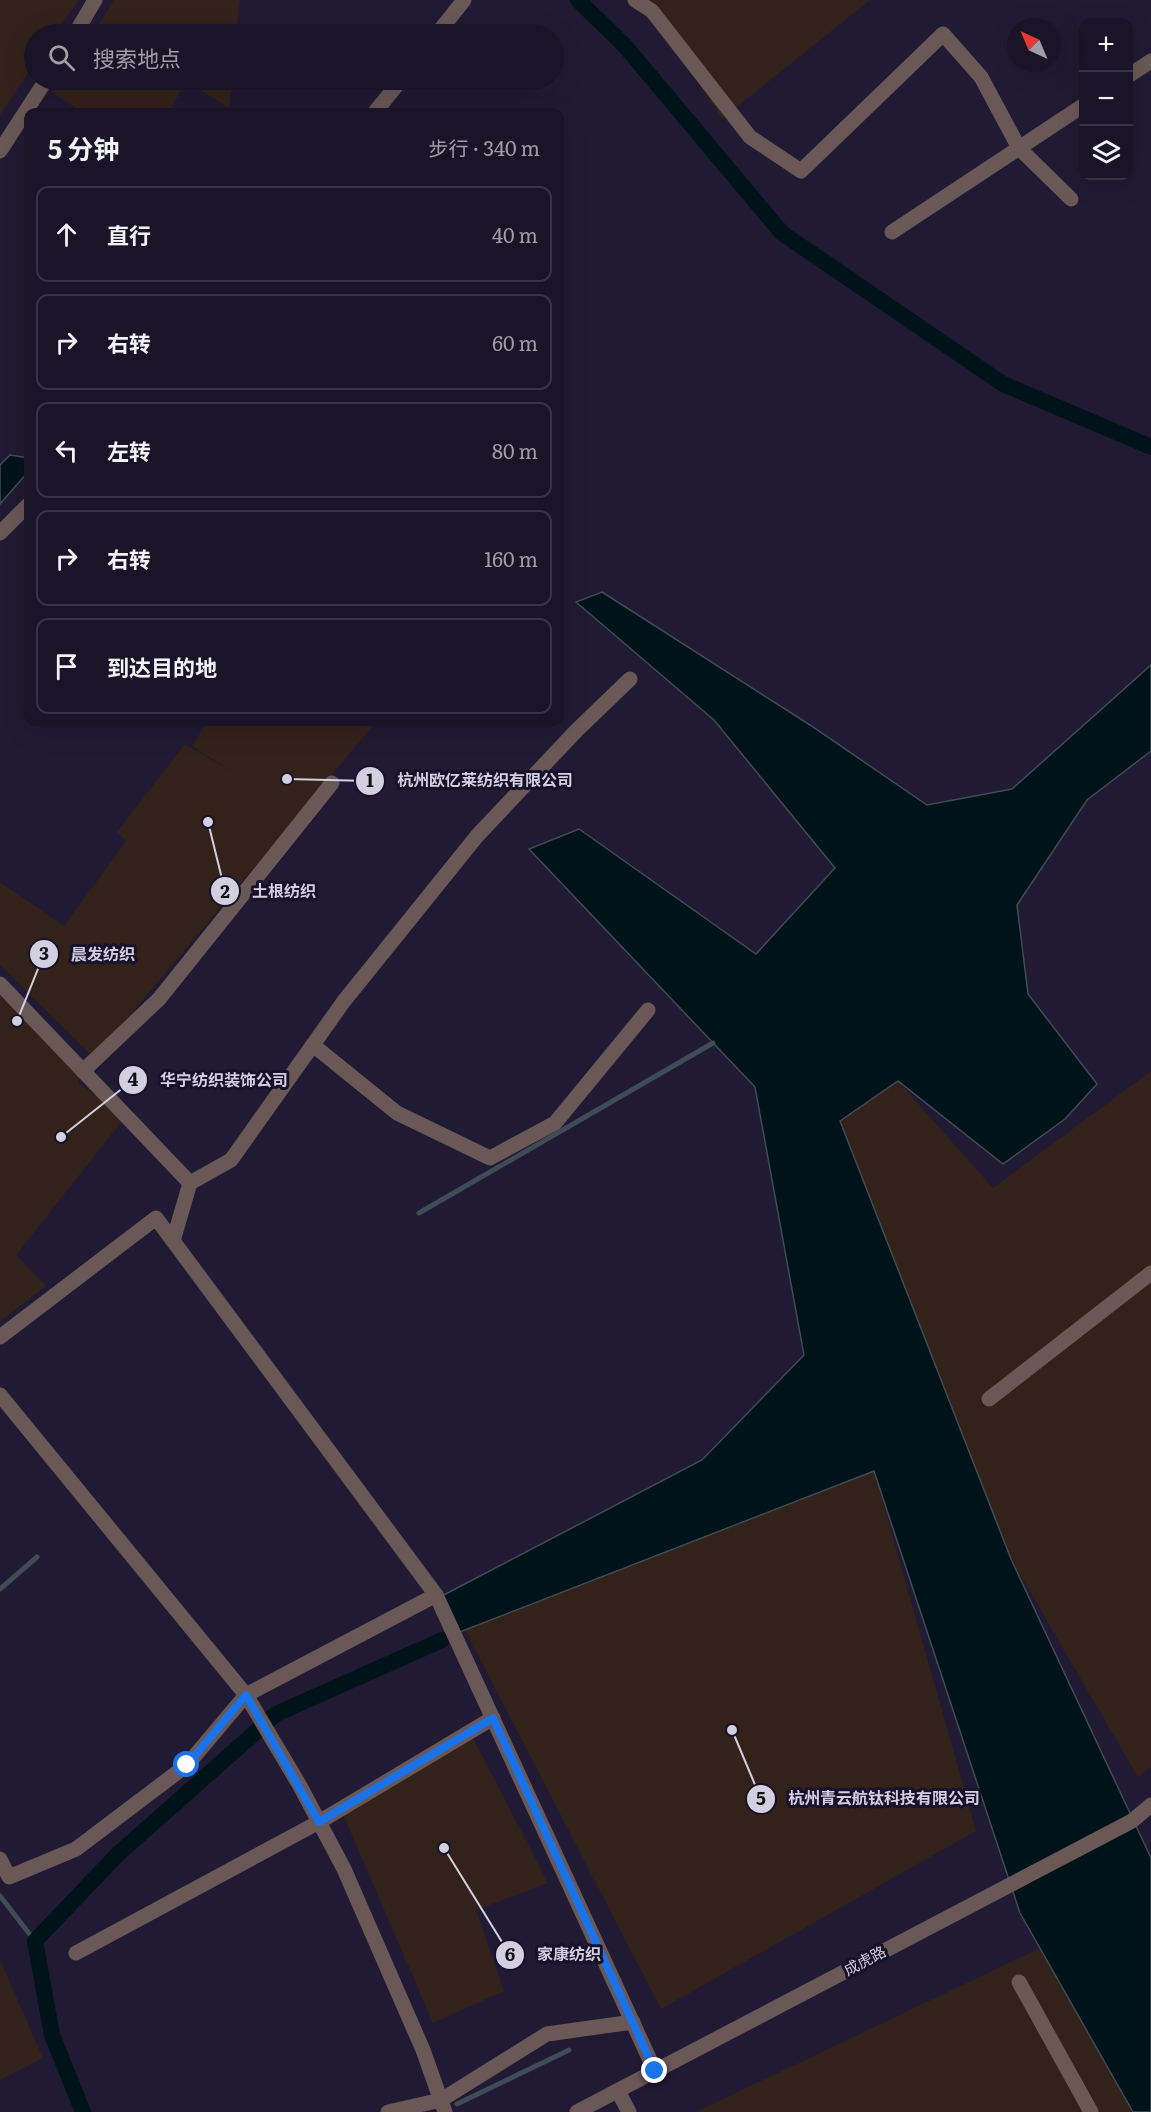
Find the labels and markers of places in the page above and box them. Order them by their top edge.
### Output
callout: 杭州欧亿莱纺织有限公司 [355,764,585,798]
callout: 土根纺织 [210,874,328,908]
callout: 晨发纺织 [29,937,147,971]
callout: 华宁纺织装饰公司 [118,1063,300,1097]
callout: 杭州青云航钛科技有限公司 [746,1782,992,1816]
callout: 家康纺织 [495,1938,613,1972]

